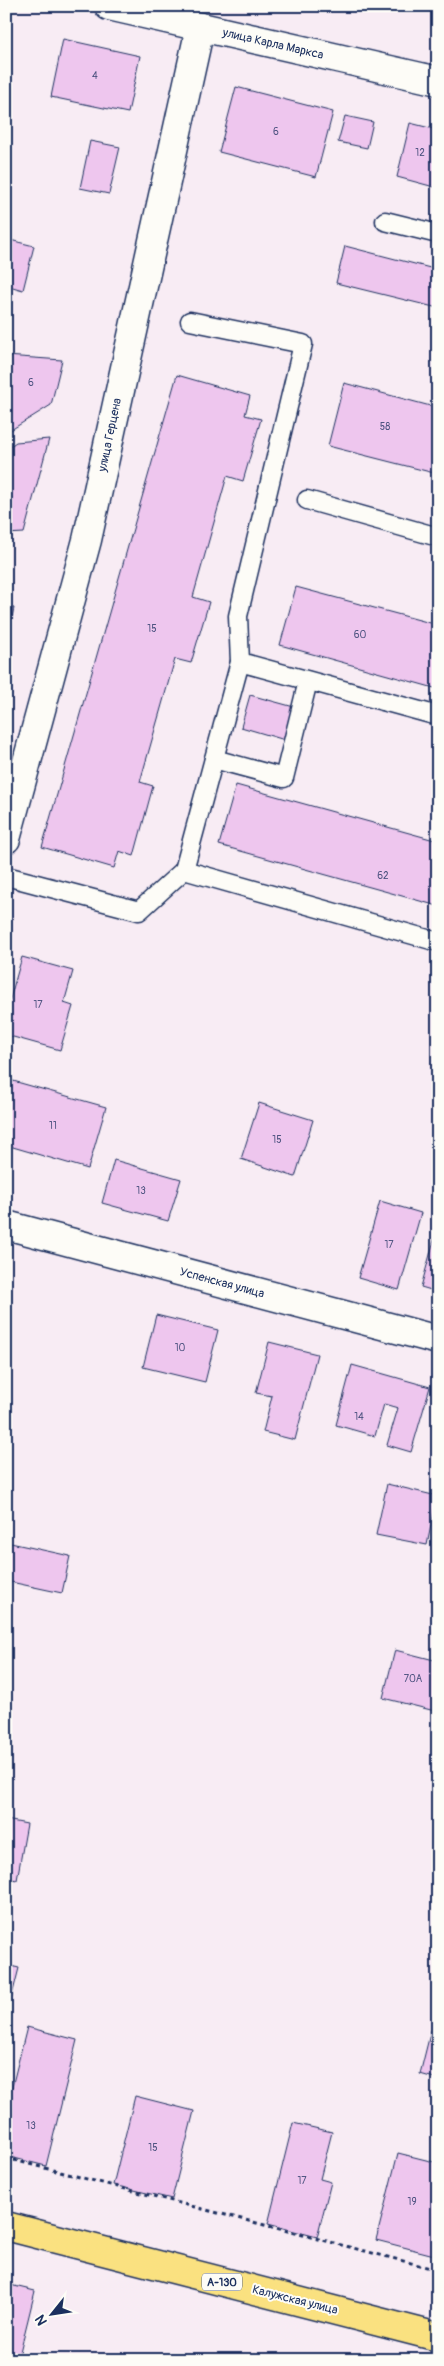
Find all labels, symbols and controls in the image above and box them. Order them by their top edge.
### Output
street label: улица Карла Маркса [220,25,325,63]
house number: 4 [92,70,98,82]
house number: 6 [273,126,279,138]
house number: 12 [415,147,425,159]
house number: 6 [28,377,34,389]
street label: улица Герцена [95,396,125,474]
house number: 58 [380,421,390,433]
house number: 15 [147,623,157,635]
house number: 60 [354,629,366,641]
house number: 62 [377,870,389,882]
house number: 17 [33,999,43,1011]
house number: 11 [49,1120,57,1132]
house number: 15 [272,1134,282,1146]
house number: 13 [136,1185,146,1197]
house number: 17 [384,1239,394,1251]
street label: Успенская улица [178,1264,267,1302]
house number: 10 [175,1342,186,1354]
house number: 14 [354,1411,364,1423]
house number: 70А [404,1673,423,1685]
house number: 13 [26,2120,36,2132]
house number: 15 [148,2142,158,2154]
house number: 17 [297,2175,307,2187]
house number: 19 [407,2196,417,2208]
road number: А-130 [202,2274,242,2290]
street label: Калужская улица [251,2282,340,2318]
north arrow [28,2288,78,2338]
text: N [31,2312,51,2329]

